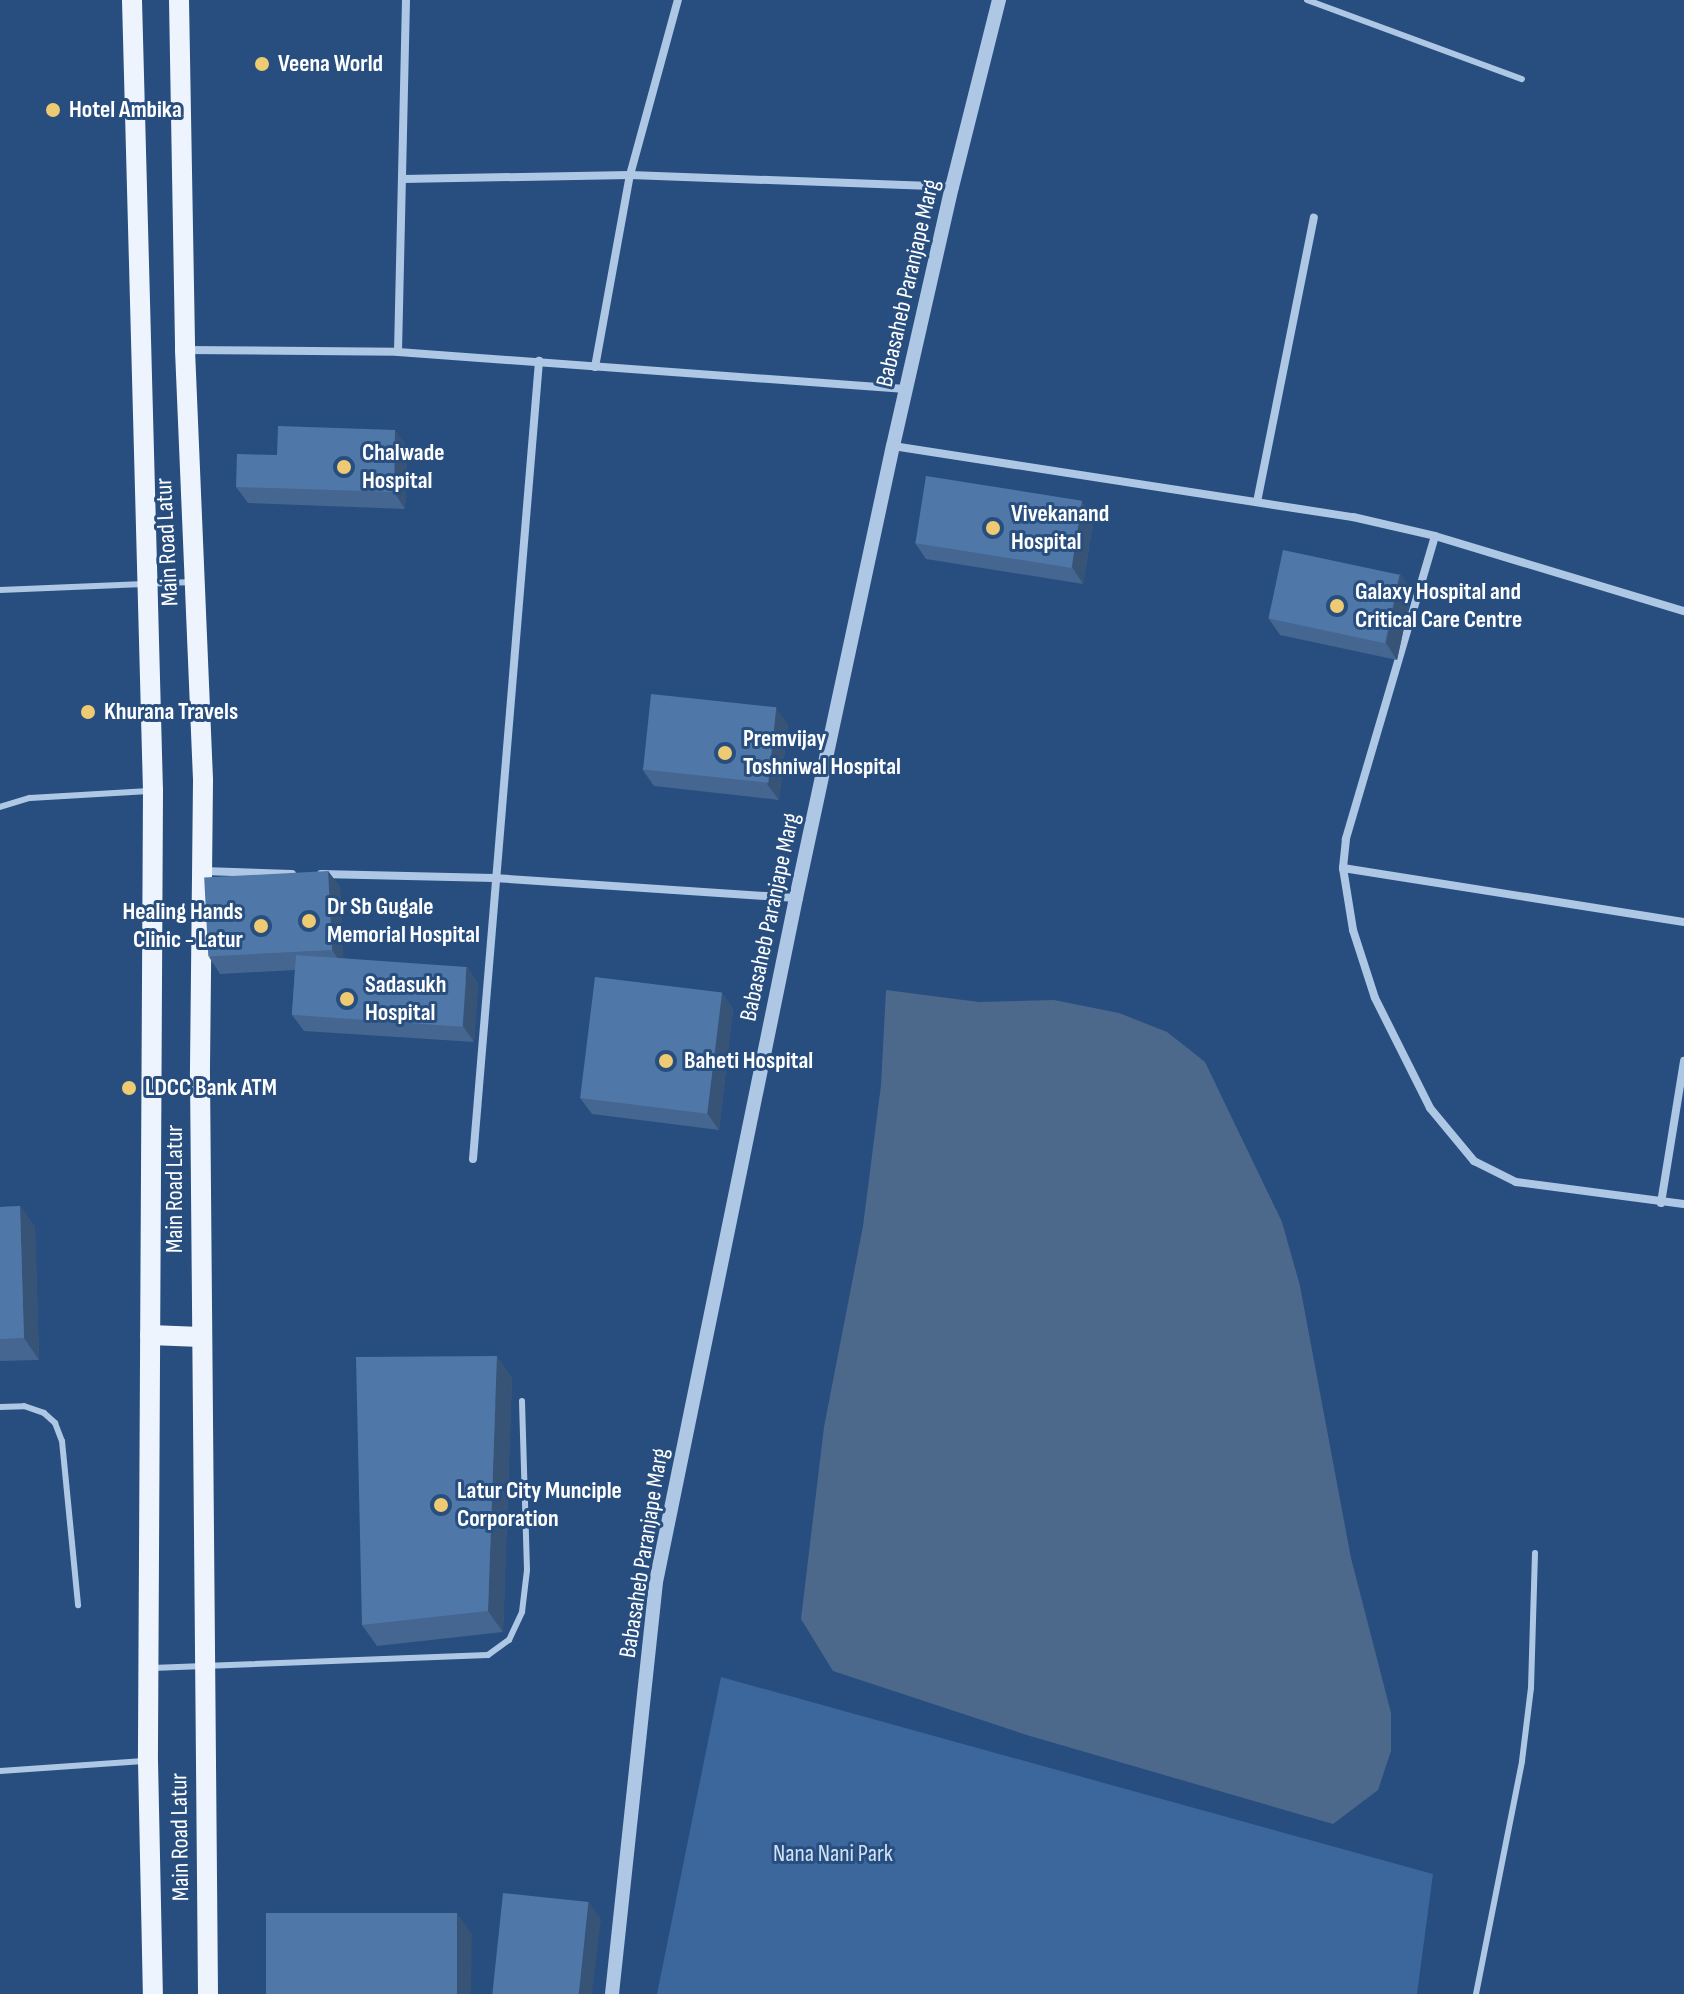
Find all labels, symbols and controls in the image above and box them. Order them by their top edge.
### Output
place label: Veena World [278,50,383,78]
marker: Veena World [253,55,271,73]
place label: Hotel Ambika [69,96,182,124]
marker: Hotel Ambika [44,101,62,119]
street label: Babasaheb Paranjape Marg [870,177,946,389]
place label: Chalwade Hospital [362,439,444,495]
marker: Chalwade Hospital [333,456,355,478]
street label: Main Road Latur [149,477,185,607]
place label: Vivekanand Hospital [1011,500,1109,556]
marker: Vivekanand Hospital [982,517,1004,539]
place label: Galaxy Hospital and Critical Care Centre [1355,578,1522,634]
marker: Galaxy Hospital and Critical Care Centre [1326,595,1348,617]
place label: Khurana Travels [104,698,238,726]
marker: Khurana Travels [79,703,97,721]
place label: Premvijay Toshniwal Hospital [743,725,901,781]
marker: Premvijay Toshniwal Hospital [714,742,736,764]
street label: Babasaheb Paranjape Marg [734,810,806,1024]
place label: Dr Sb Gugale Memorial Hospital [327,893,480,949]
place label: Healing Hands Clinic - Latur [123,898,243,954]
marker: Dr Sb Gugale Memorial Hospital [298,910,320,932]
marker: Healing Hands Clinic - Latur [250,915,272,937]
place label: Sadasukh Hospital [365,971,446,1027]
marker: Sadasukh Hospital [336,988,358,1010]
place label: Baheti Hospital [684,1047,813,1075]
marker: Baheti Hospital [655,1050,677,1072]
place label: LDCC Bank ATM [145,1074,277,1102]
marker: LDCC Bank ATM [120,1079,138,1097]
street label: Main Road Latur [161,1125,189,1253]
street label: Babasaheb Paranjape Marg [613,1446,675,1660]
place label: Latur City Munciple Corporation [457,1477,622,1533]
marker: Latur City Munciple Corporation [432,1496,450,1514]
street label: Main Road Latur [164,1773,196,1901]
park label: Nana Nani Park [773,1840,893,1868]

